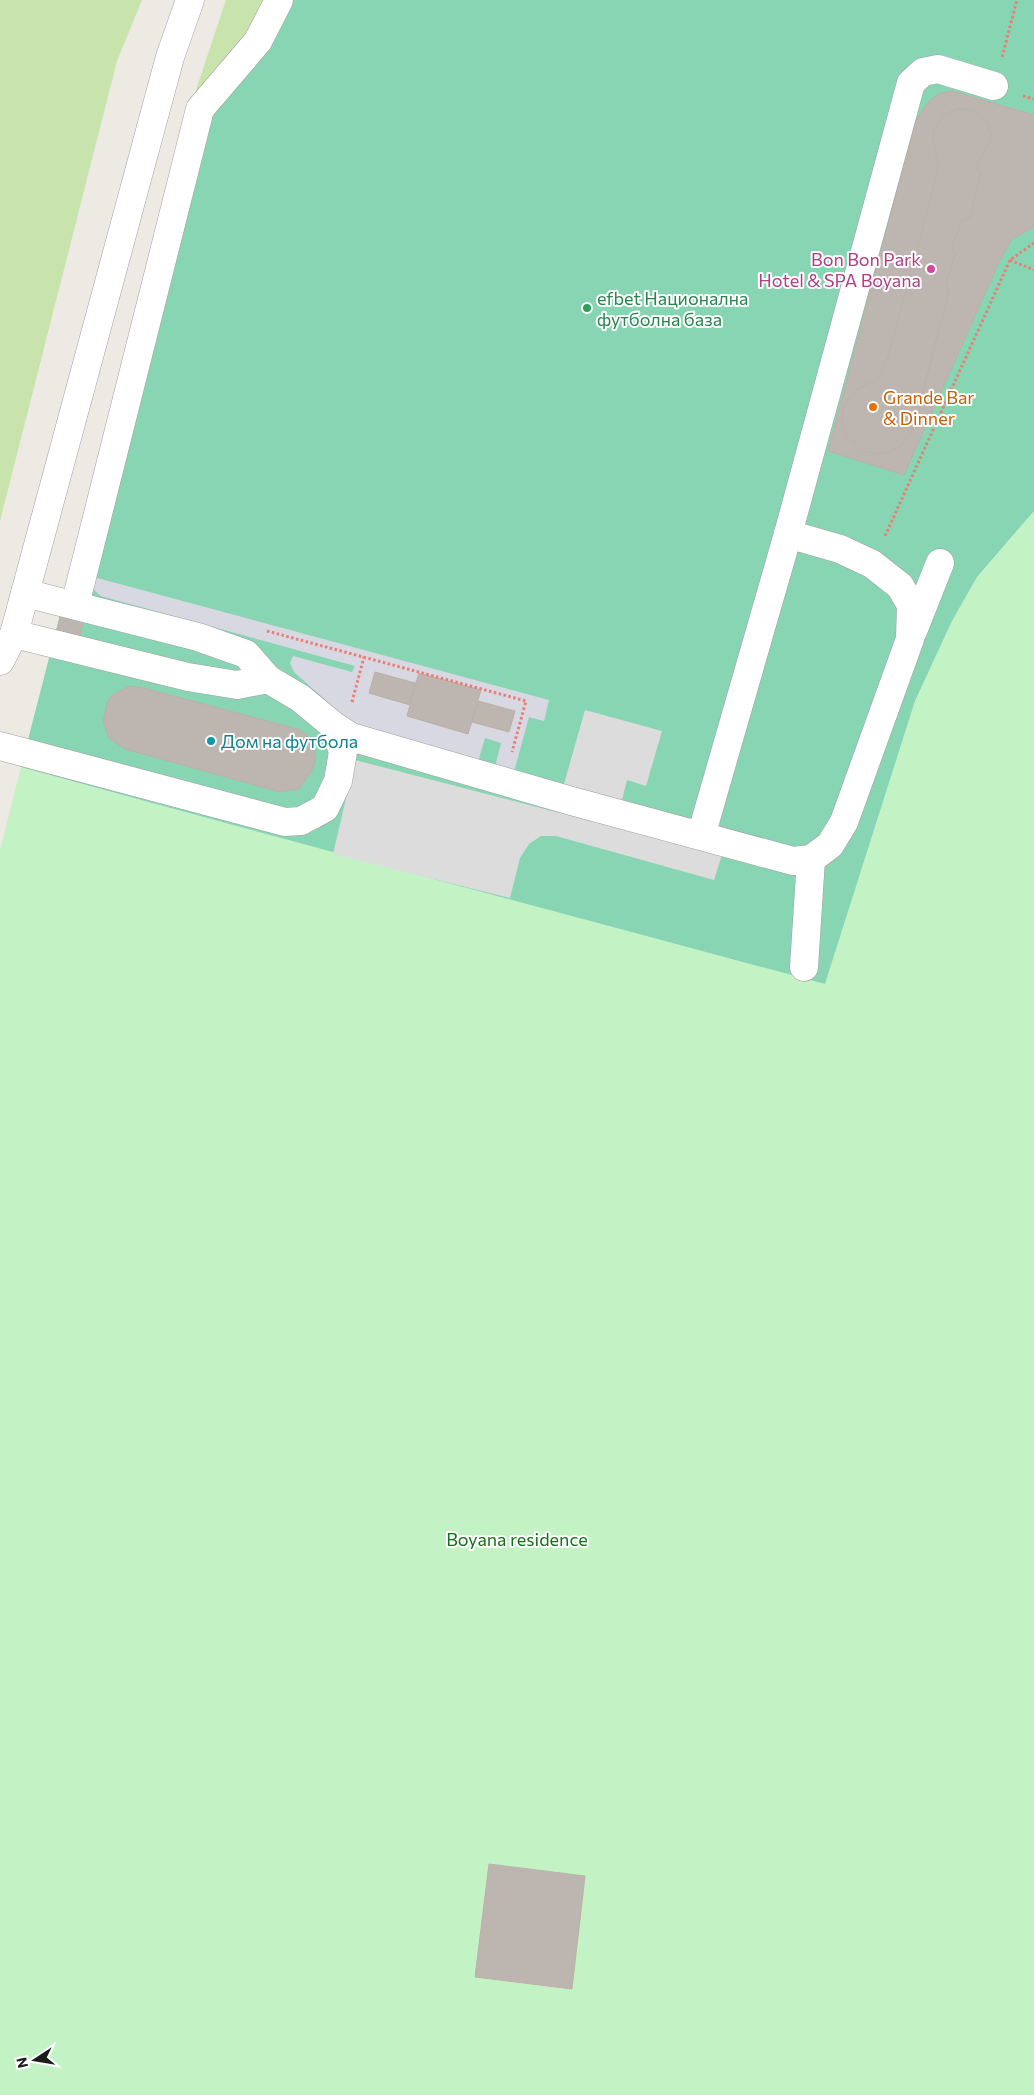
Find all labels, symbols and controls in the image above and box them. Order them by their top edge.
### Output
place label: Bon Bon Park Hotel & SPA Boyana [758,248,921,291]
marker: Bon Bon Park Hotel & SPA Boyana [925,263,937,275]
place label: efbet Национална футболна база [597,287,748,330]
marker: efbet Национална футболна база [581,302,593,314]
place label: Grande Bar & Dinner [883,386,975,429]
marker: Grande Bar & Dinner [867,401,879,413]
place label: Дом на футбола [221,730,358,752]
marker: Дом на футбола [205,735,217,747]
park label: Boyana residence [446,1528,588,1550]
north arrow [10,2035,60,2085]
text: N [12,2056,31,2070]

